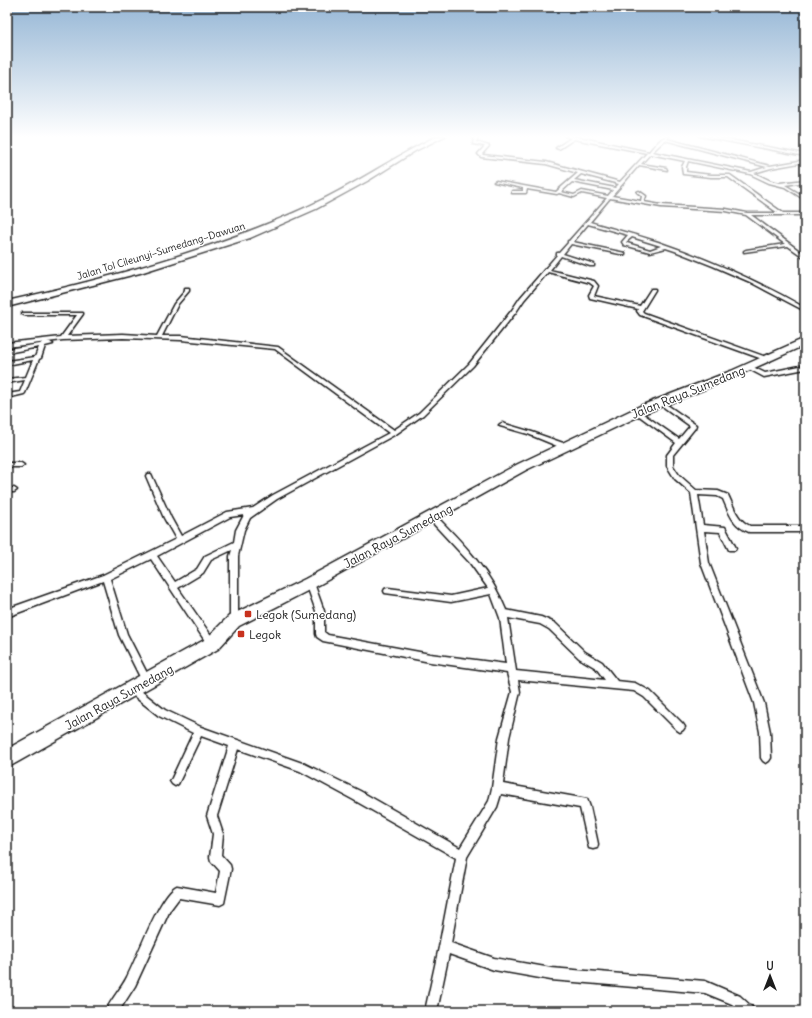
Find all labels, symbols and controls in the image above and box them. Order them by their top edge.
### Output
street label: Jalan Tol Cileunyi–Sumedang–Dawuan [75,219,247,283]
street label: Jalan Raya Sumedang [629,362,747,422]
street label: Jalan Raya Sumedang [341,501,455,571]
place label: Legok (Sumedang) [256,607,357,622]
marker: Legok (Sumedang) [243,609,253,619]
place label: Legok [249,627,281,642]
marker: Legok [236,629,246,639]
street label: Jalan Raya Sumedang [62,661,176,733]
north arrow [750,956,790,996]
text: U [766,959,774,973]

